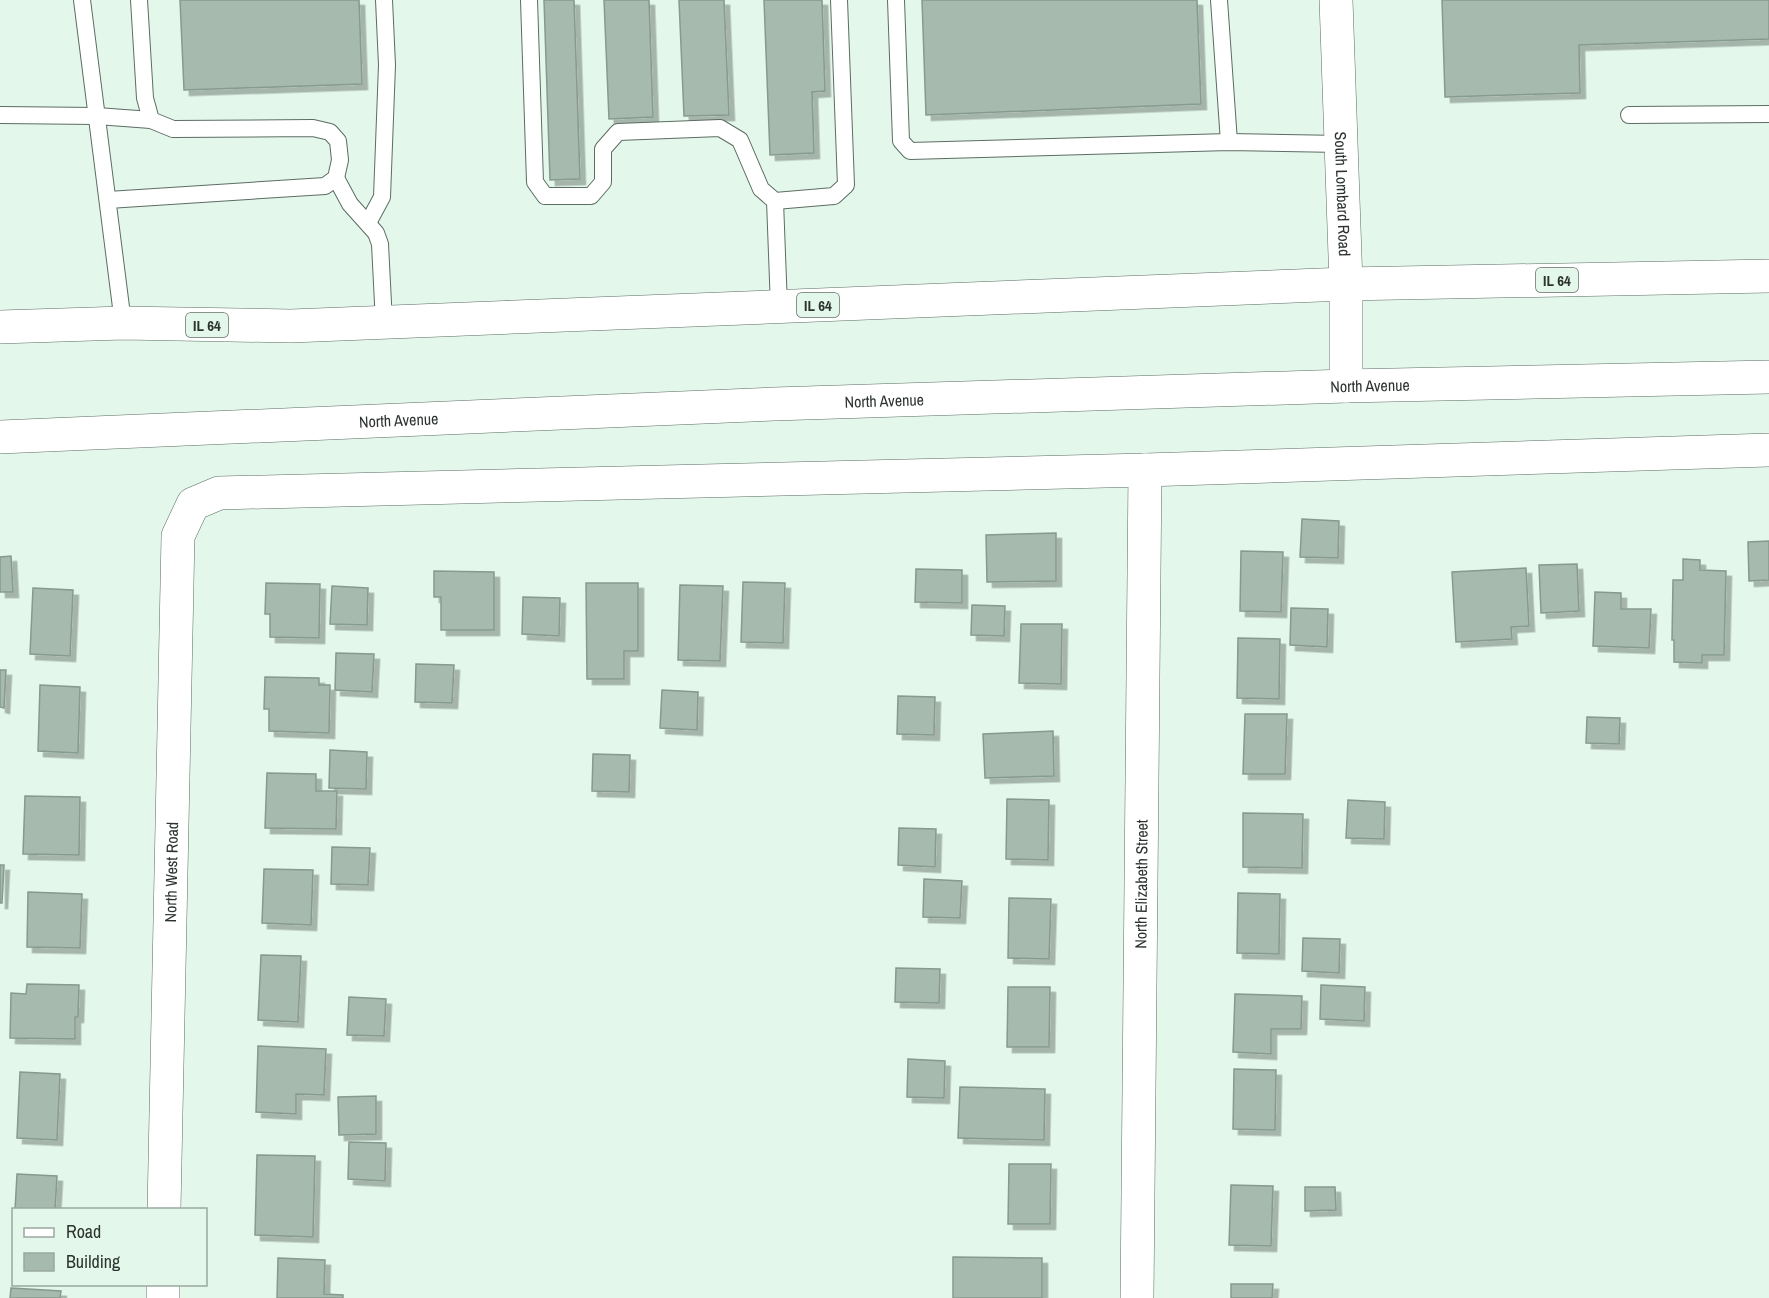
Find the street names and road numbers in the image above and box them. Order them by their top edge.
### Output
street label: South Lombard Road [1330,131,1356,257]
road number: IL 64 [1536,268,1578,292]
road number: IL 64 [797,293,839,317]
road number: IL 64 [186,313,228,337]
street label: North Avenue [1330,374,1410,397]
street label: North Avenue [844,388,924,413]
street label: North Avenue [359,407,439,433]
street label: North Elizabeth Street [1129,819,1153,949]
street label: North West Road [159,822,183,923]

